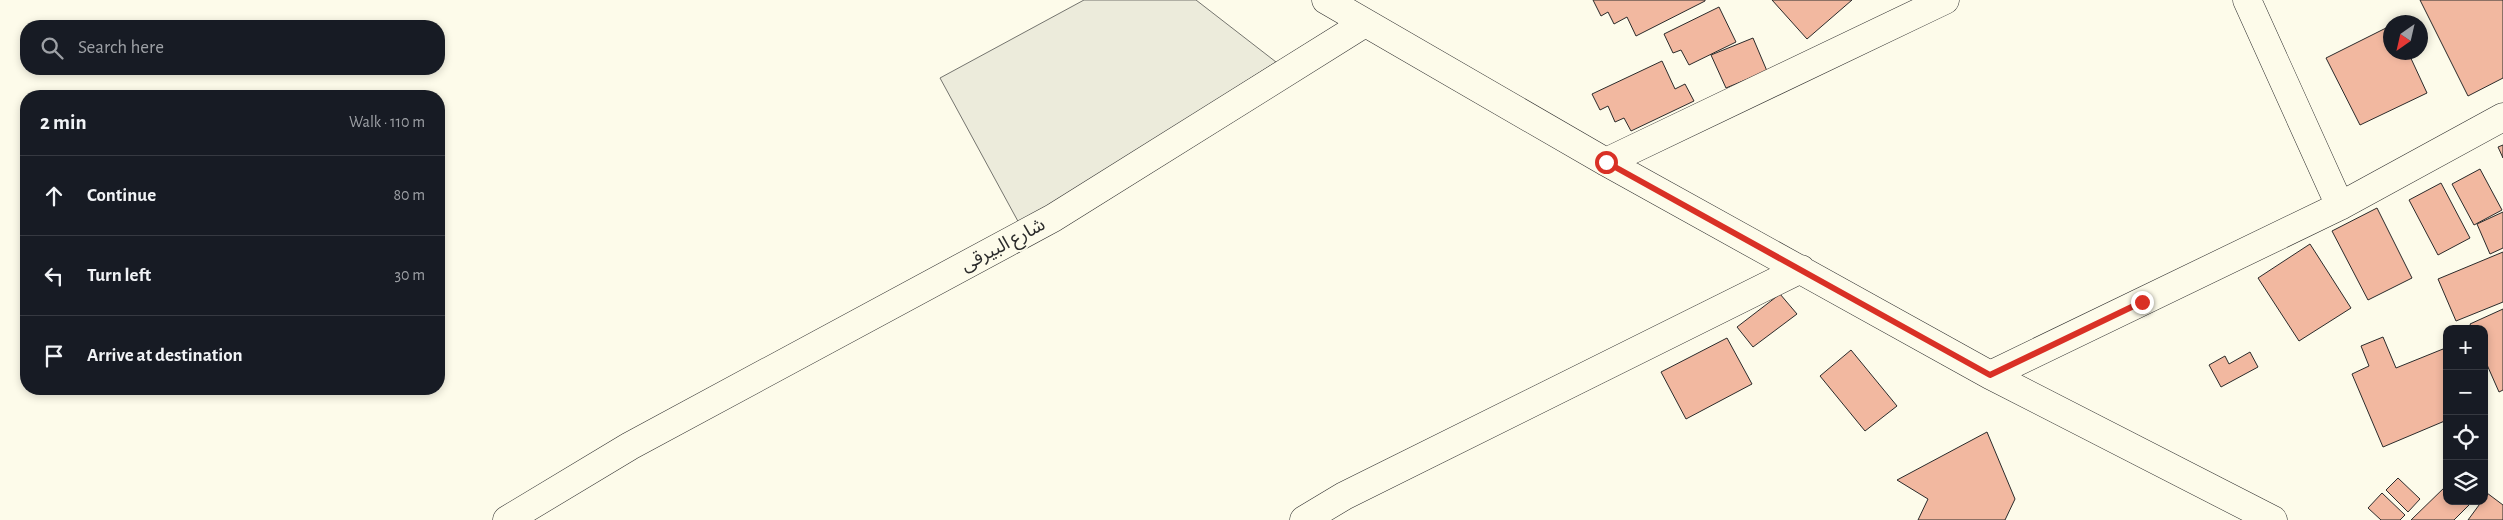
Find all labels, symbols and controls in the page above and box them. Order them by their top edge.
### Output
north arrow [2383,15,2428,60]
search box [20,20,445,75]
icon: search [38,34,66,62]
text: Search here [78,38,164,57]
text: 2 min [40,112,87,133]
text: Walk · 110 m [349,114,425,130]
route start [1595,151,1618,174]
icon: ahead [40,182,68,210]
text: Continue [87,186,156,205]
text: 80 m [394,187,425,203]
street label: شارع البيرقى [958,215,1050,278]
icon: left [40,262,68,290]
text: Turn left [87,266,151,285]
text: 30 m [395,267,425,283]
route end [2131,291,2154,314]
map controls [2443,325,2488,505]
button: + [2443,325,2488,370]
icon: arrive [40,342,68,370]
text: Arrive at destination [87,346,243,365]
button: − [2443,370,2488,415]
button: locate [2443,415,2488,460]
button: layers [2443,460,2488,505]

